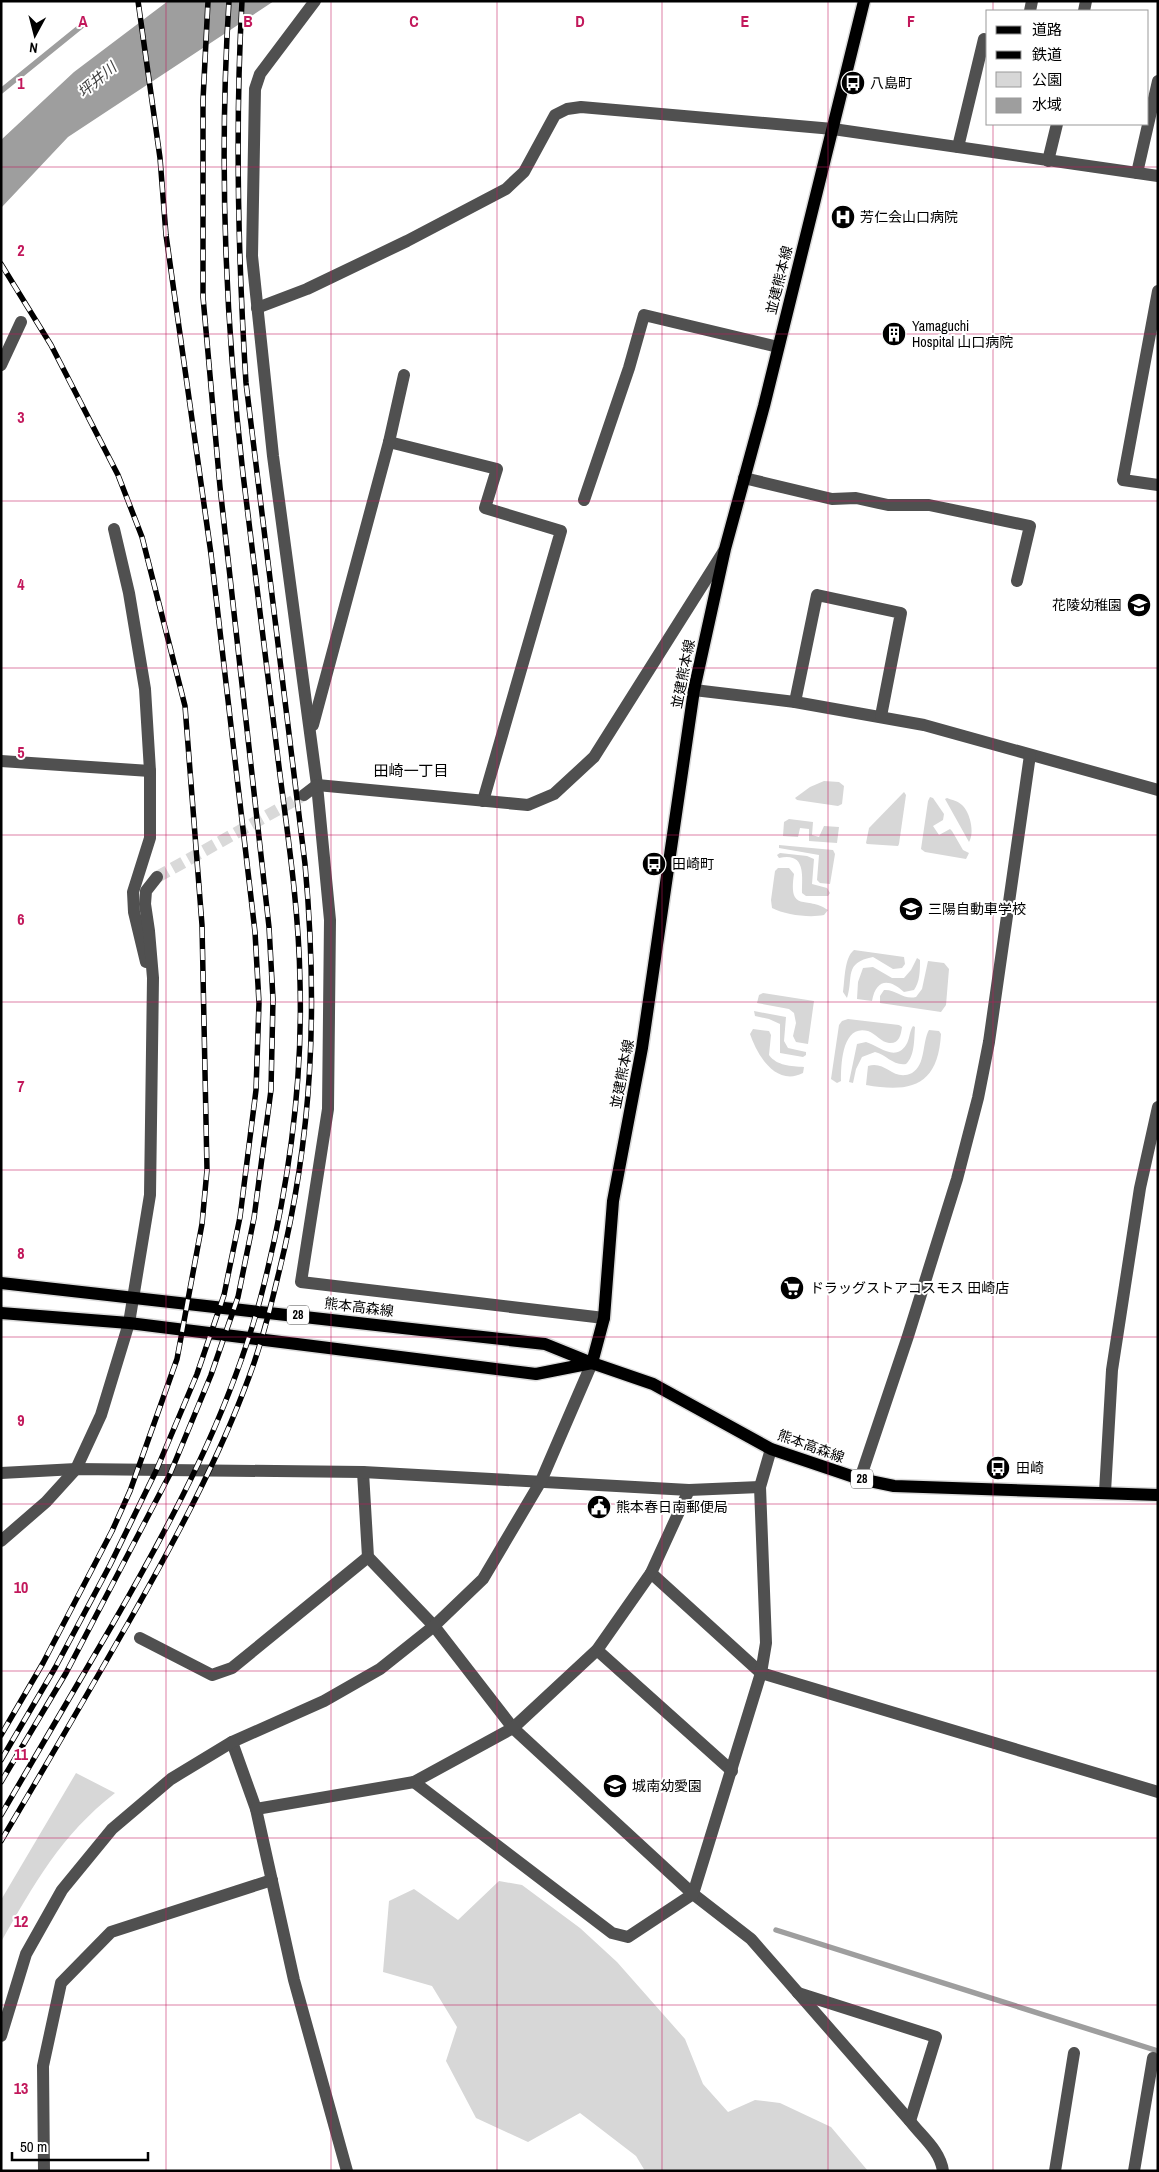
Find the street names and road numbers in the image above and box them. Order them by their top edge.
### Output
street label: 並建熊本線 [762,244,796,316]
street label: 並建熊本線 [667,638,699,710]
street label: 並建熊本線 [606,1038,638,1110]
street label: 熊本高森線 [323,1294,395,1320]
road number: 28 [287,1306,309,1324]
street label: 熊本高森線 [775,1426,847,1466]
road number: 28 [851,1470,873,1488]

